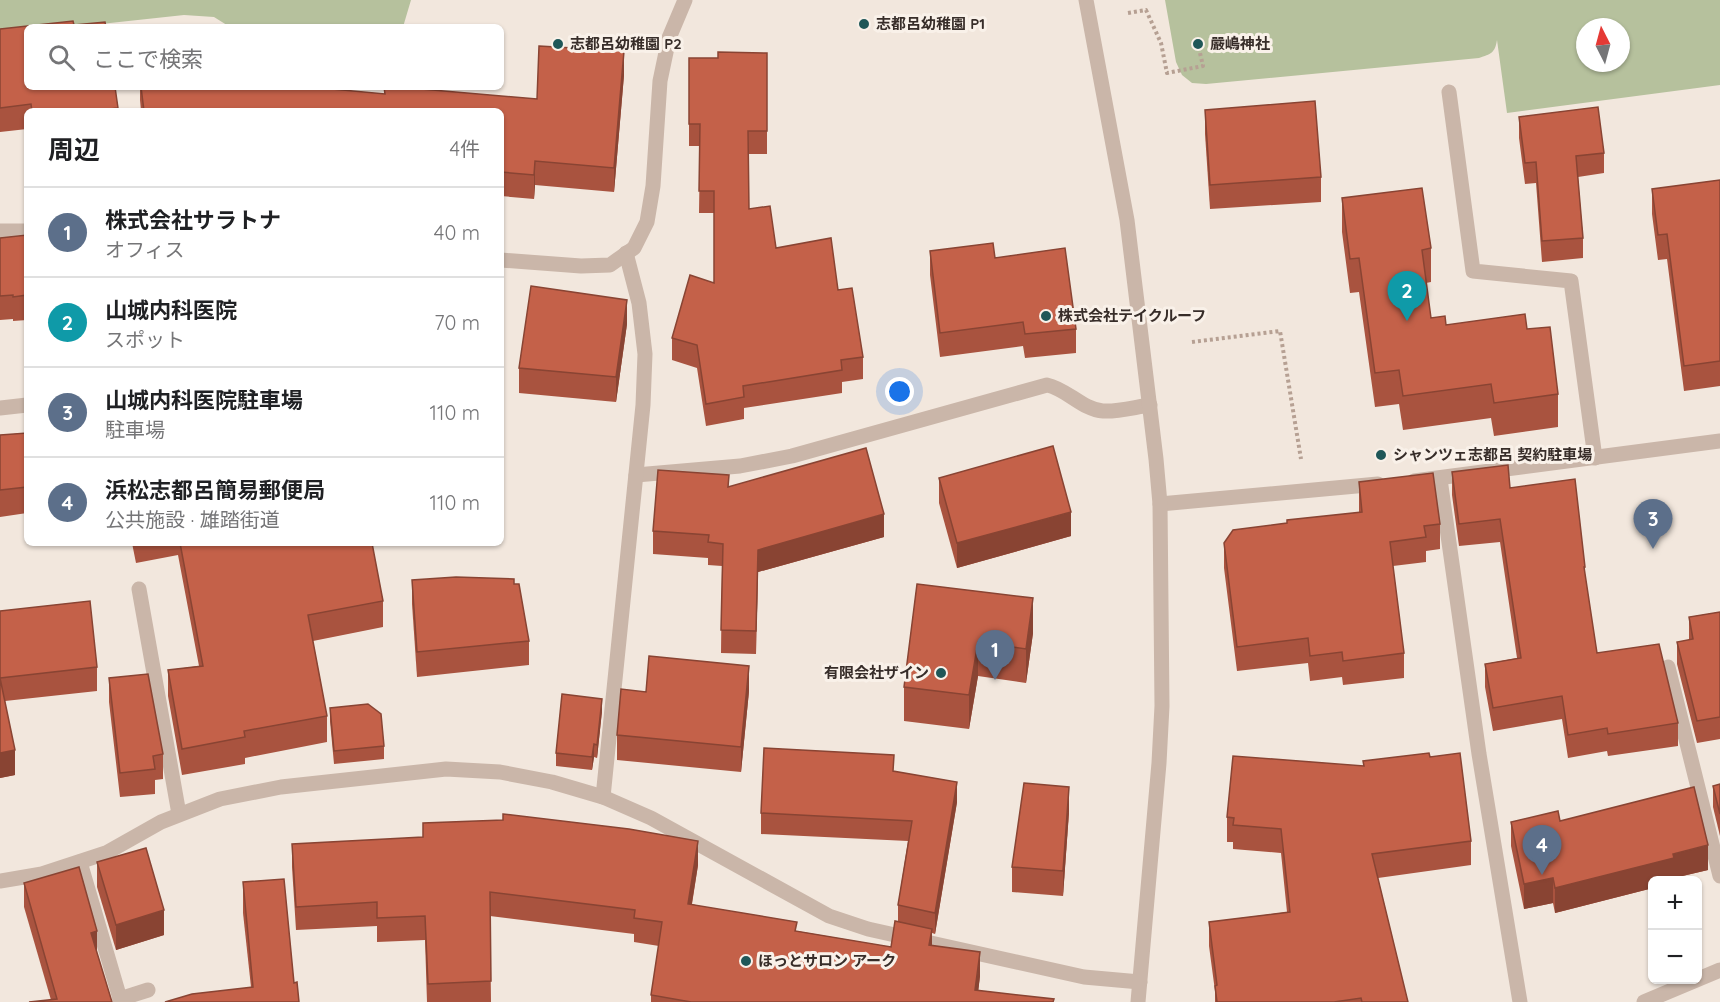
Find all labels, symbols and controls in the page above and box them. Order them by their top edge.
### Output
place label: 志都呂幼稚園 P1 [876,14,985,33]
marker: 志都呂幼稚園 P1 [857,17,871,31]
north arrow [1576,18,1630,72]
search box [24,24,504,90]
place label: 志都呂幼稚園 P2 [570,34,682,53]
place label: 嚴嶋神社 [1210,34,1270,53]
marker: 志都呂幼稚園 P2 [551,37,565,51]
marker: 嚴嶋神社 [1191,37,1205,51]
icon: search [45,41,78,74]
text: ここで検索 [93,45,203,73]
text: 周辺 [48,133,100,166]
text: 4件 [449,136,480,161]
text: 株式会社サラトナ [105,206,281,234]
text: 1 [64,220,71,245]
text: 40 m [434,220,480,245]
text: オフィス [105,237,185,262]
pin: 2 [1388,272,1426,321]
text: 山城内科医院 [105,296,237,324]
place label: 株式会社テイクルーフ [1058,306,1206,325]
marker: 株式会社テイクルーフ [1039,309,1053,323]
text: 2 [62,310,73,335]
text: 70 m [434,310,480,335]
text: スポット [105,327,185,352]
your location [885,377,914,406]
text: 山城内科医院駐車場 [105,386,303,414]
text: 3 [62,400,73,425]
text: 110 m [430,400,480,425]
text: 駐車場 [105,417,165,442]
place label: シャンツェ志都呂 契約駐車場 [1393,445,1592,464]
marker: シャンツェ志都呂 契約駐車場 [1374,448,1388,462]
text: 浜松志都呂簡易郵便局 [105,476,325,504]
text: 4 [62,490,73,515]
text: 110 m [430,490,480,515]
pin: 3 [1634,500,1672,549]
text: 公共施設 · 雄踏街道 [105,507,280,532]
pin: 1 [976,630,1014,680]
place label: 有限会社ザイン [824,663,929,682]
marker: 有限会社ザイン [934,666,948,680]
pin: 4 [1522,826,1562,875]
map controls [1648,876,1702,984]
button: + [1648,876,1702,930]
button: − [1648,930,1702,984]
place label: ほっとサロン アーク [758,951,896,970]
marker: ほっとサロン アーク [739,954,753,968]

